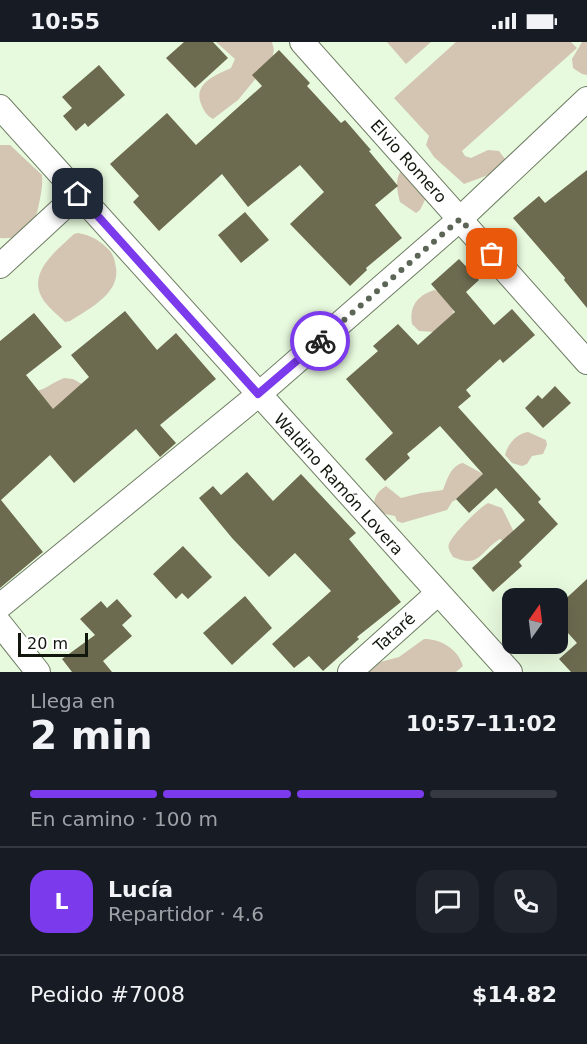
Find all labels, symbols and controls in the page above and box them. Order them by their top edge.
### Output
text: 10:55 [30,9,100,34]
street label: Elvio Romero [366,116,451,207]
pin [52,168,103,219]
icon: home [61,177,94,210]
pin [466,228,517,279]
icon: bag [475,237,508,270]
courier [290,311,350,371]
icon: bike [304,325,337,358]
street label: Waldino Ramón Lovera [270,410,407,559]
north arrow [502,588,568,654]
map controls [502,588,568,654]
street label: Tataré [369,609,419,657]
scale bar [18,630,88,658]
text: 20 m [27,634,68,653]
text: Llega en [30,689,115,713]
text: 10:57–11:02 [406,711,557,736]
text: 2 min [30,713,152,758]
text: En camino · 100 m [30,807,218,831]
button: chat [416,870,479,933]
button: phone [494,870,557,933]
text: Lucía [108,877,173,902]
text: L [54,889,69,914]
text: Repartidor · 4.6 [108,902,264,926]
text: Pedido #7008 [30,982,185,1007]
text: $14.82 [472,982,557,1007]

